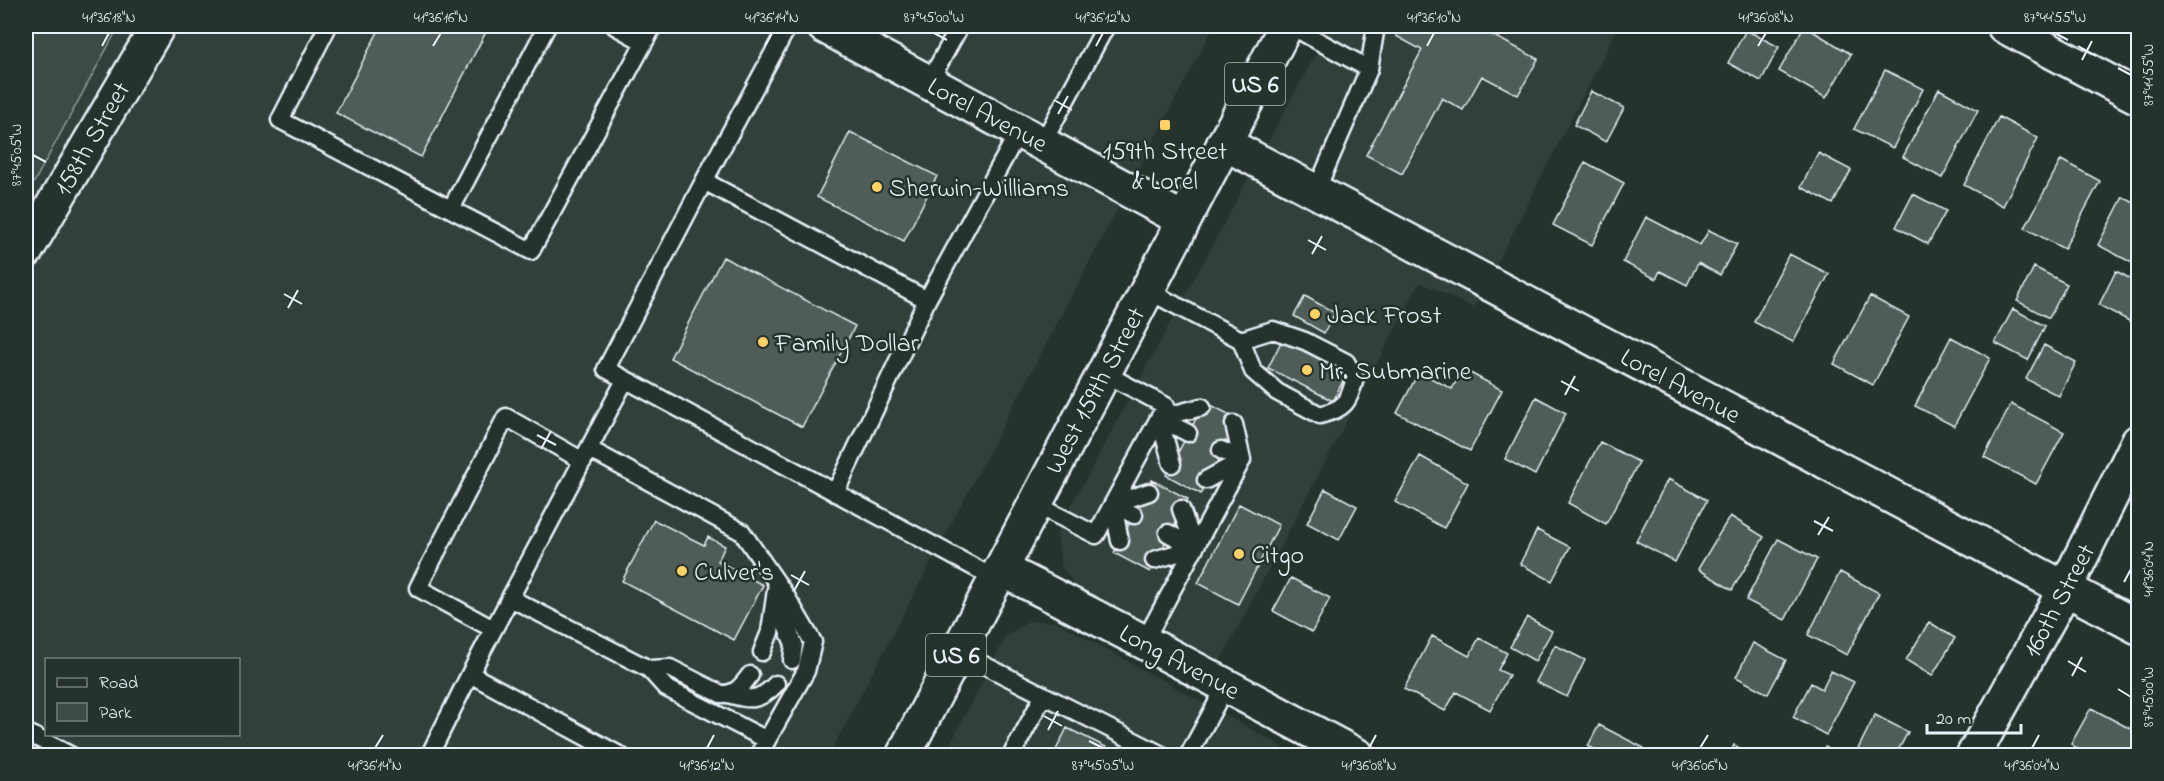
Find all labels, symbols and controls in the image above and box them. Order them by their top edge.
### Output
text: 41°36'18"N [82,7,136,29]
text: 41°36'16"N [414,7,468,29]
text: 41°36'14"N [745,7,799,29]
text: 87°45'00"W [904,7,964,29]
text: 41°36'12"N [1075,7,1131,29]
text: 41°36'10"N [1407,7,1461,29]
text: 41°36'08"N [1738,7,1794,29]
text: 87°44'55"W [2024,7,2086,29]
text: 87°44'55"W [2138,44,2160,106]
road number: US 6 [1225,63,1285,105]
street label: Lorel Avenue [920,69,1054,164]
street label: 158th Street [46,75,142,204]
marker: 159th Street & Lorel [1158,118,1172,132]
text: 87°45'05"W [6,124,28,186]
place label: 159th Street & Lorel [1103,134,1227,202]
place label: Sherwin-Williams [889,171,1069,209]
marker: Sherwin-Williams [870,180,884,194]
place label: Jack Frost [1327,298,1442,336]
street label: West 159th Street [1037,301,1157,482]
marker: Jack Frost [1308,307,1322,321]
place label: Family Dollar [774,326,920,364]
marker: Family Dollar [756,335,770,349]
street label: Lorel Avenue [1613,340,1747,435]
place label: Mr. Submarine [1319,354,1472,392]
marker: Mr. Submarine [1300,363,1314,377]
street label: 160th Street [2015,537,2107,665]
place label: Citgo [1251,538,1304,576]
text: 41°36'04"N [2138,541,2160,597]
marker: Citgo [1232,547,1246,561]
place label: Culver's [694,555,774,593]
marker: Culver's [675,564,689,578]
street label: Long Avenue [1111,616,1246,712]
road number: US 6 [926,634,986,676]
legend [45,658,240,736]
text: 87°45'00"W [2138,667,2160,727]
text: Road [99,671,138,697]
scale bar [1927,697,2022,735]
text: Park [99,701,132,727]
text: 20 m [1936,707,1971,733]
text: 41°36'14"N [348,755,402,777]
text: 41°36'12"N [679,755,735,777]
text: 87°45'05"W [1072,755,1134,777]
text: 41°36'08"N [1341,755,1397,777]
text: 41°36'06"N [1672,755,1728,777]
text: 41°36'04"N [2004,755,2060,777]

